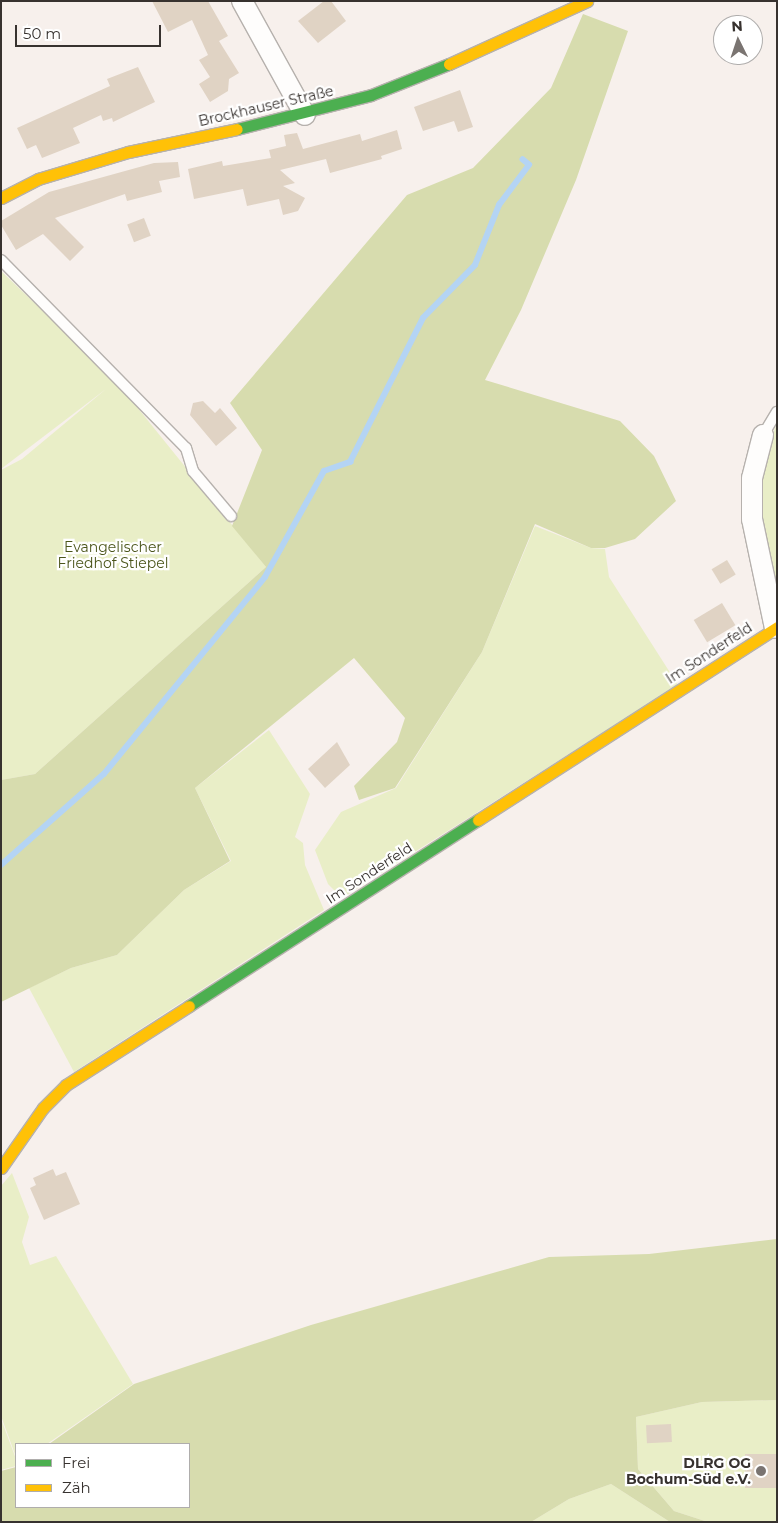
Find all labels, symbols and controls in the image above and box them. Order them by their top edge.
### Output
scale bar [18,15,164,47]
north arrow [713,15,763,65]
text: N [731,17,743,35]
text: 50 m [23,24,61,43]
street label: Brockhauser Straße [197,82,335,130]
park label: Evangelischer Friedhof Stiepel [58,539,168,572]
street label: Im Sonderfeld [663,619,755,687]
street label: Im Sonderfeld [323,839,415,907]
legend [15,1443,190,1508]
text: Frei [62,1453,90,1472]
place label: DLRG OG Bochum-Süd e.V. [626,1455,751,1488]
marker: DLRG OG Bochum-Süd e.V. [755,1465,767,1477]
text: Zäh [62,1478,91,1497]

